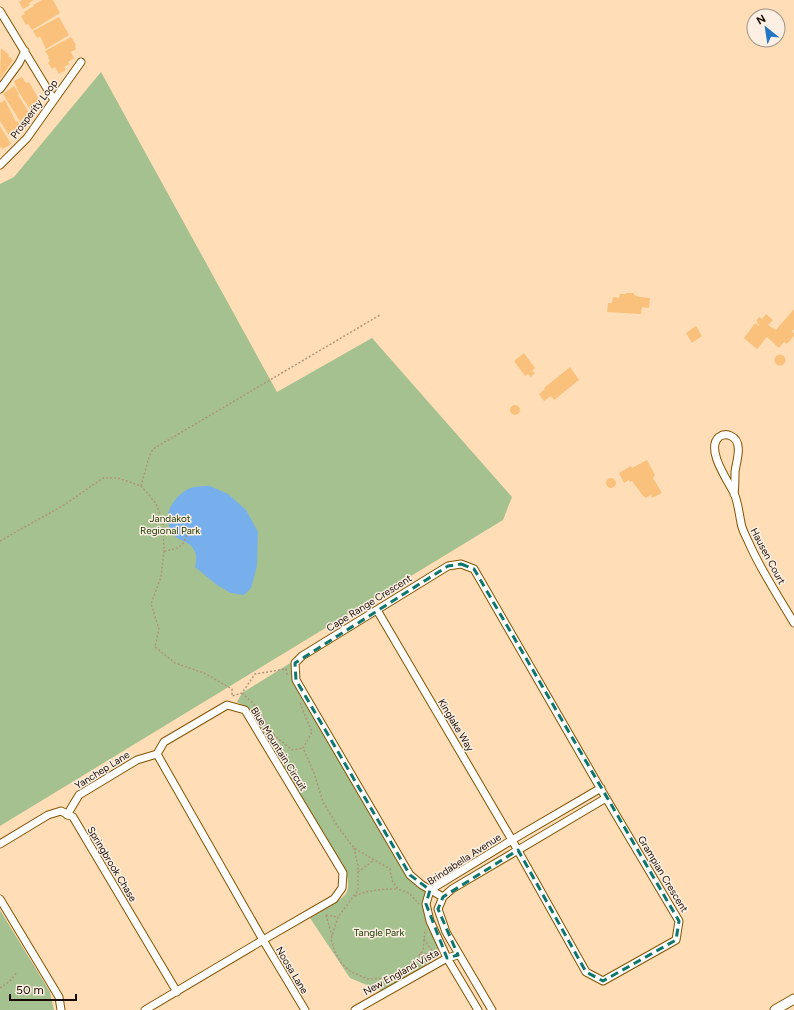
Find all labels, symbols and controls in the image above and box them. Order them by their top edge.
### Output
north arrow [746,8,786,48]
text: N [754,12,768,28]
street label: Prosperity Loop [7,77,61,141]
park label: Jandakot Regional Park [140,512,200,537]
street label: Hausen Court [748,526,788,587]
street label: Cape Range Crescent [324,571,414,634]
street label: Kinglake Way [435,696,477,754]
street label: Blue Mountain Circuit [248,705,310,794]
street label: Yanchep Lane [72,748,132,792]
street label: Springbrook Chase [84,824,140,904]
street label: Brindabella Avenue [425,830,504,888]
street label: Grampian Crescent [635,833,691,915]
park label: Tangle Park [354,926,404,939]
street label: Noosa Lane [273,944,311,996]
street label: New England Vista [361,946,441,998]
scale bar [10,976,76,1002]
text: 50 m [16,983,44,997]

